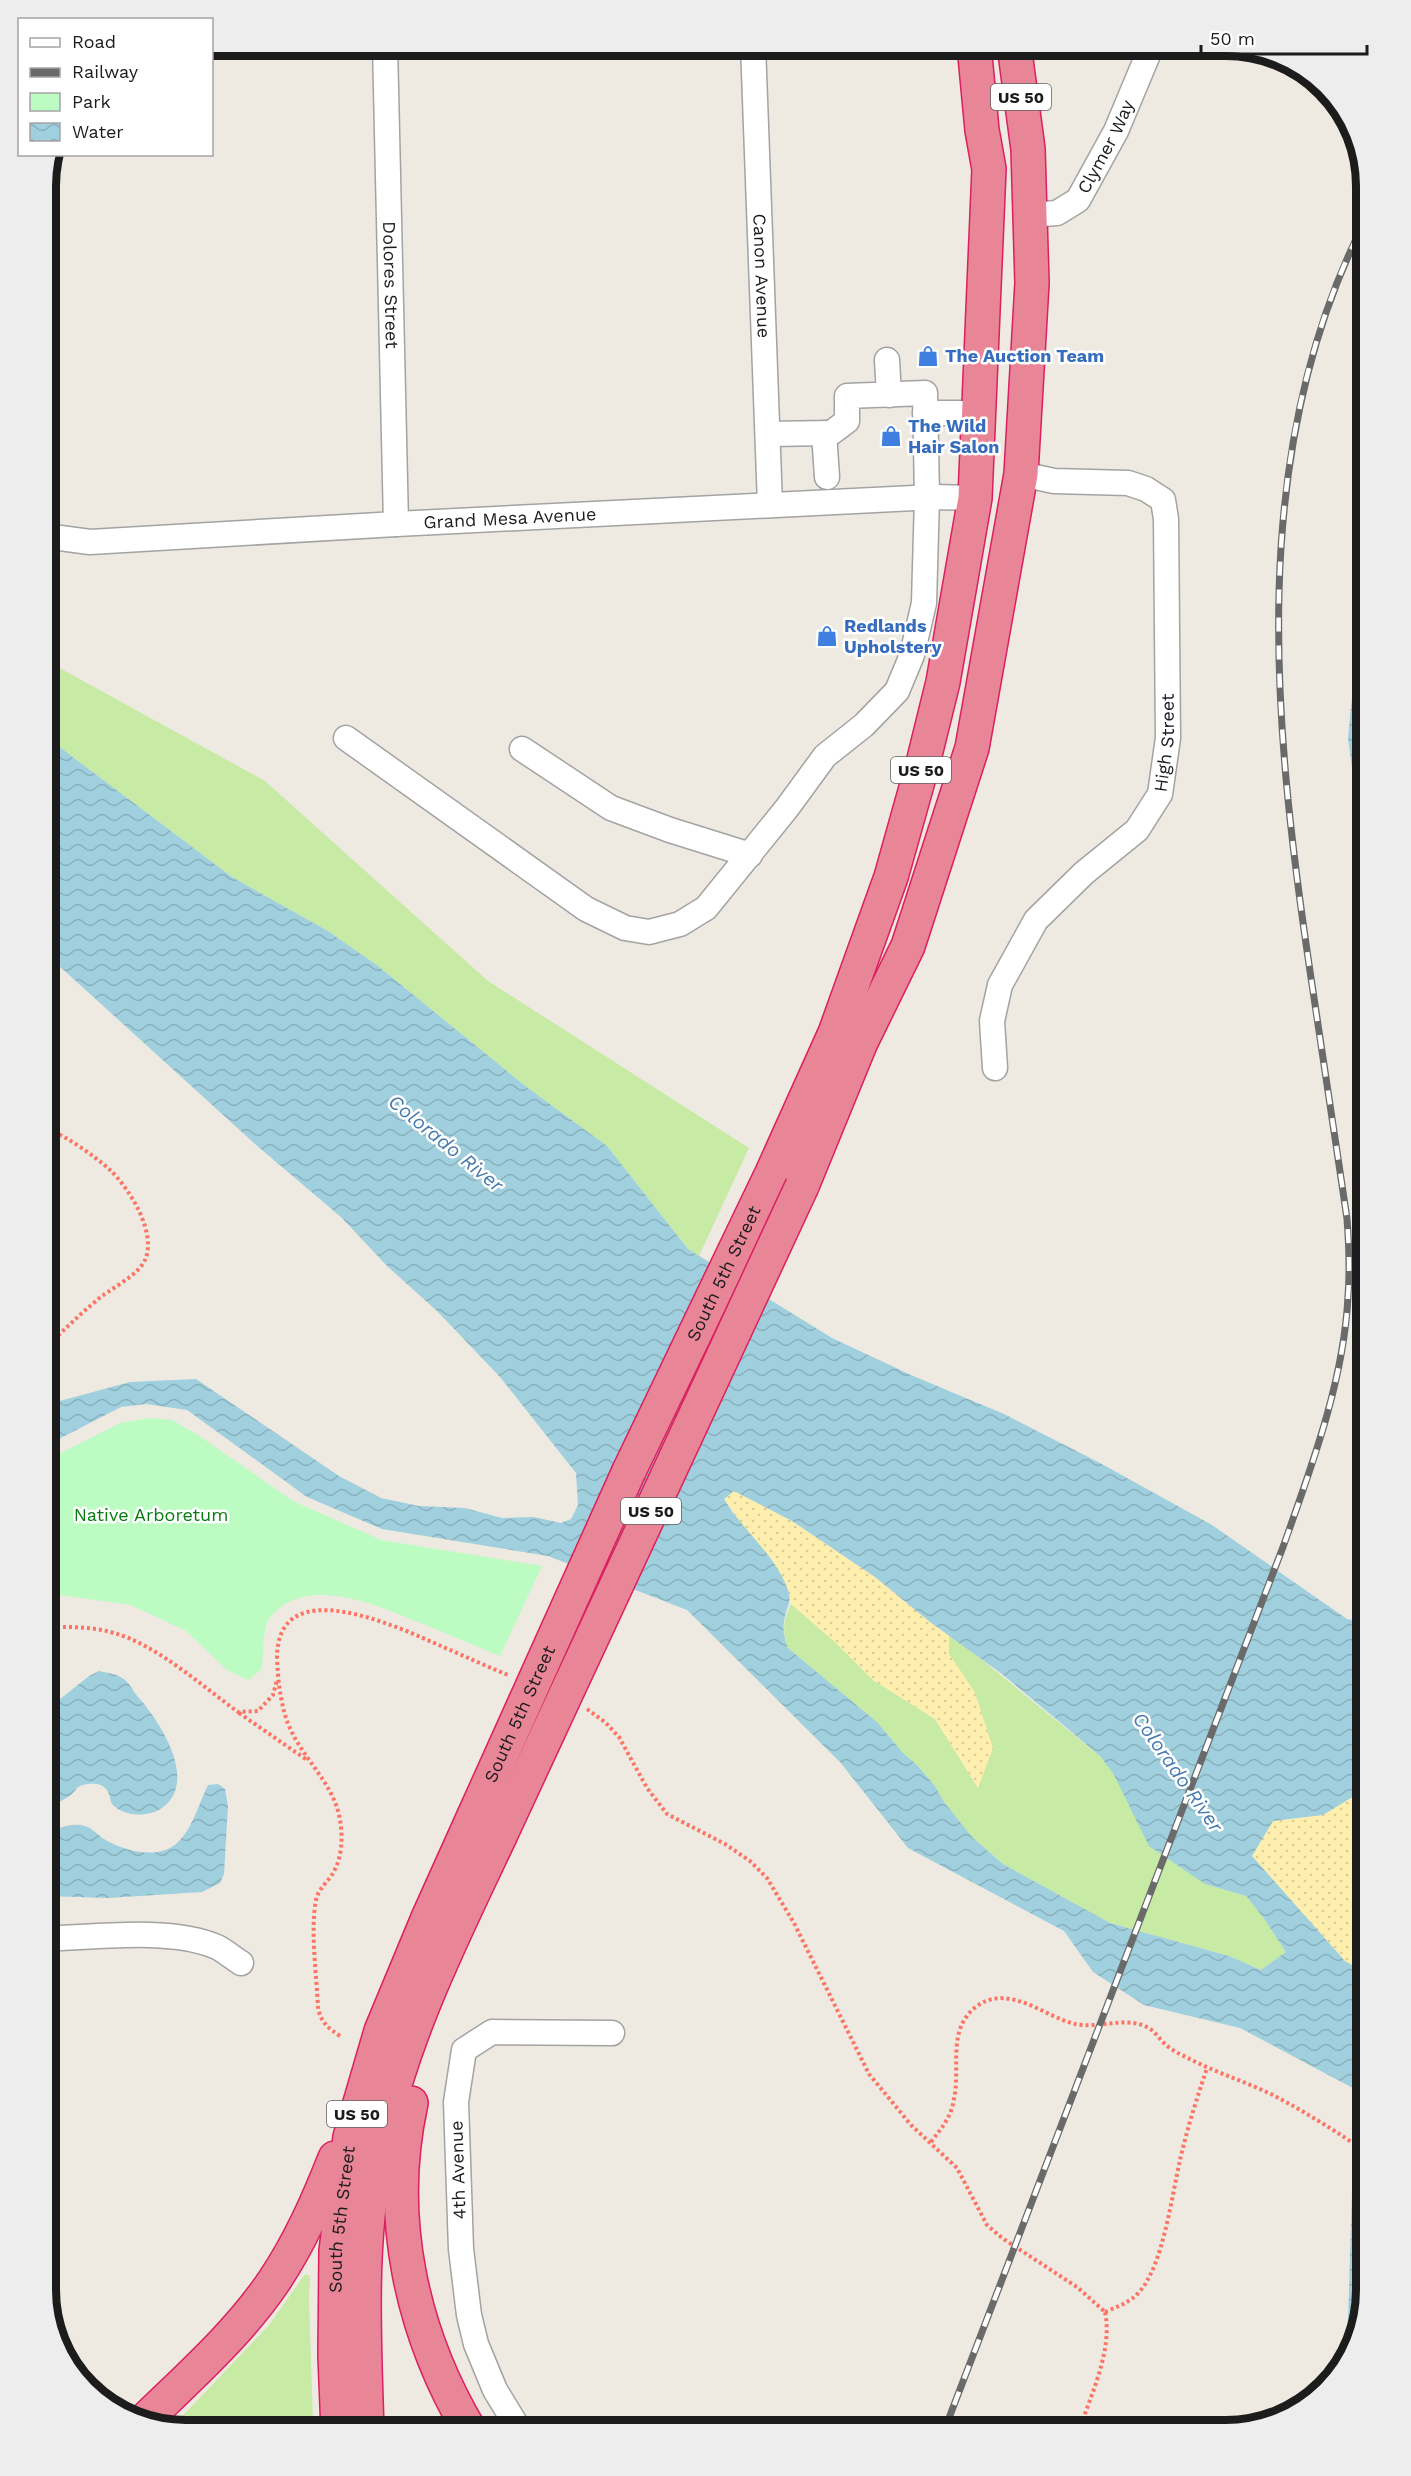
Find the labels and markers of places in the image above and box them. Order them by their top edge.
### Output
shop icon: The Auction Team [916,344,940,368]
place label: The Auction Team [945,345,1104,366]
place label: The Wild Hair Salon [908,415,999,457]
shop icon: The Wild Hair Salon [879,424,903,448]
place label: Redlands Upholstery [844,615,942,657]
shop icon: Redlands Upholstery [815,624,839,648]

